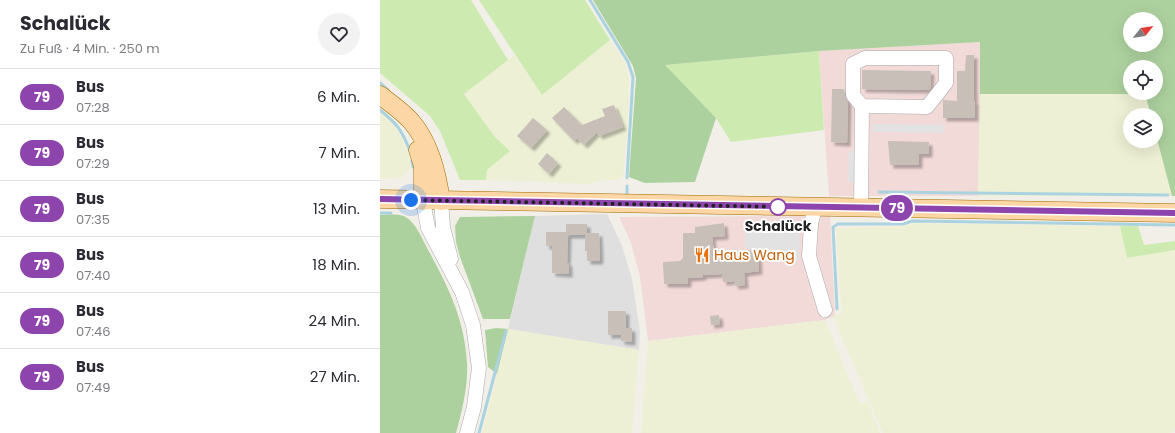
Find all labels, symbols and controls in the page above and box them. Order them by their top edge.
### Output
text: Schalück [20,10,111,37]
north arrow [1123,12,1163,52]
map controls [1123,12,1163,148]
button: heart [318,13,360,55]
text: Zu Fuß · 4 Min. · 250 m [20,39,160,58]
button: locate [1123,60,1163,100]
text: Bus [76,76,104,97]
text: 6 Min. [317,86,360,107]
text: 79 [34,87,50,107]
text: 07:28 [76,98,110,117]
button: layers [1123,108,1163,148]
text: Bus [76,132,104,153]
text: 7 Min. [318,142,360,163]
text: 79 [34,143,50,163]
text: 07:29 [76,154,110,173]
text: Bus [76,188,104,209]
your location [401,190,421,210]
line badge: 79 [879,195,915,221]
text: 13 Min. [313,198,360,219]
marker: Schalück [769,198,787,216]
text: 79 [889,198,905,218]
text: 79 [34,199,50,219]
text: 07:35 [76,210,110,229]
place label: Schalück [745,216,812,236]
text: Bus [76,244,104,265]
place label: Haus Wang [714,245,795,265]
restaurant icon: Haus Wang [693,246,711,264]
text: 18 Min. [312,254,360,275]
text: 79 [34,255,50,275]
text: 07:40 [76,266,110,285]
text: Bus [76,300,104,321]
text: 24 Min. [309,310,360,331]
text: 79 [34,311,50,331]
text: 07:46 [76,322,110,341]
text: Bus [76,356,104,377]
text: 27 Min. [310,366,360,387]
text: 79 [34,367,50,387]
text: 07:49 [76,378,110,397]

